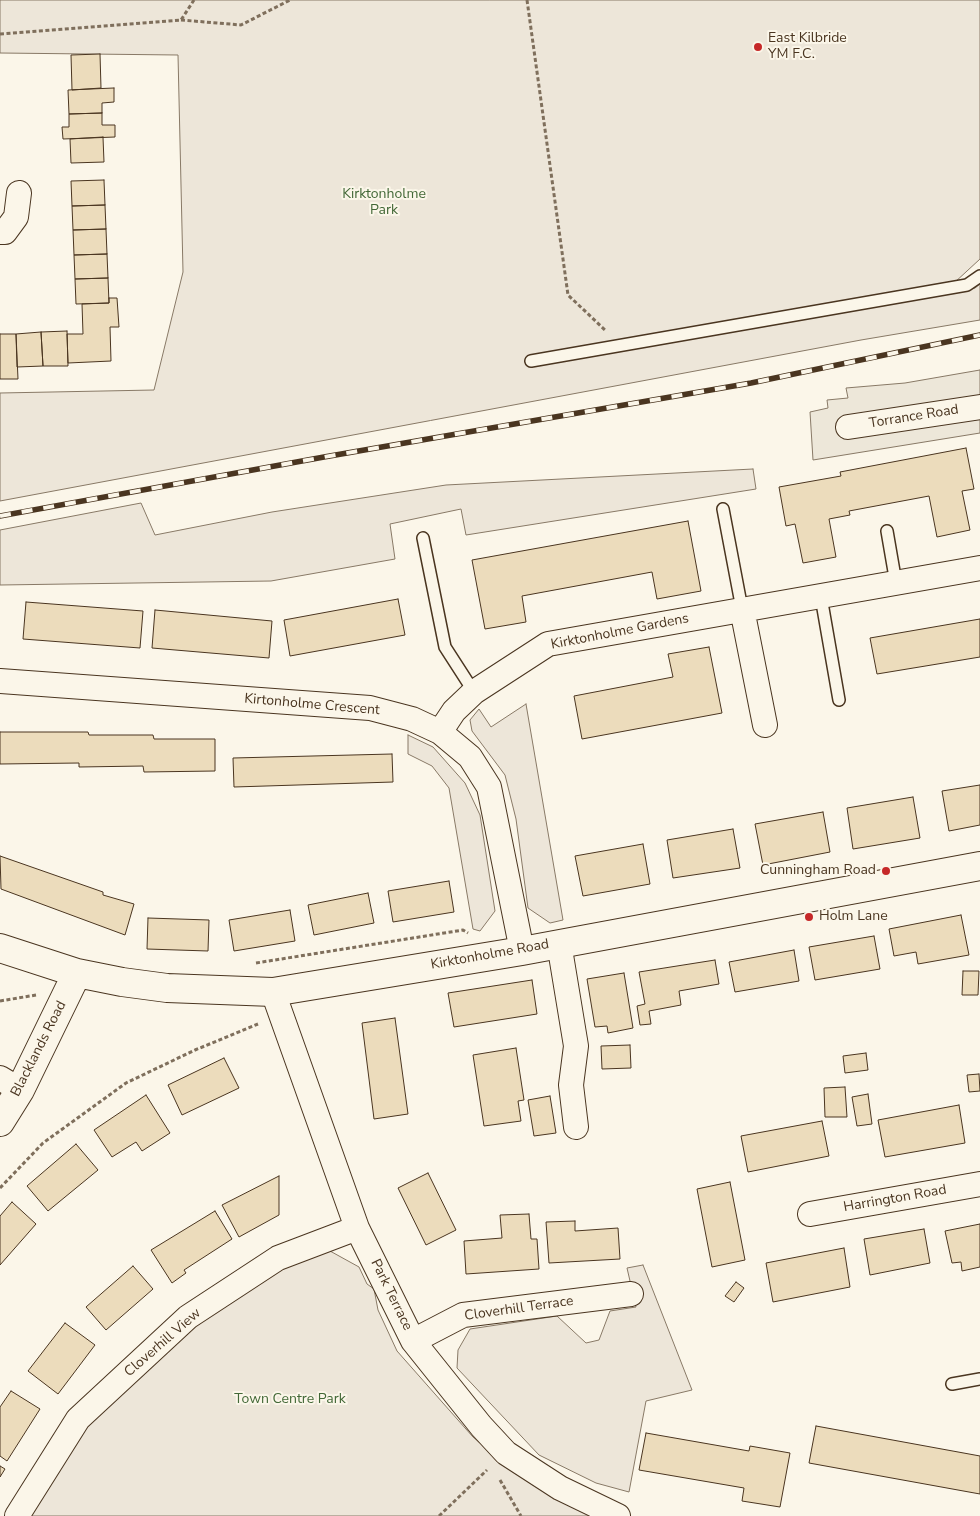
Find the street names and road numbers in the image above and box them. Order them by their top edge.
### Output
street label: Torrance Road [868,402,960,432]
street label: Kirktonholme Gardens [550,610,690,654]
street label: Kirtonholme Crescent [244,691,380,719]
street label: Kirktonholme Road [430,936,550,974]
street label: Blacklands Road [8,998,70,1100]
street label: Harrington Road [842,1182,948,1216]
street label: Park Terrace [366,1256,416,1334]
street label: Cloverhill Terrace [463,1293,575,1325]
street label: Cloverhill View [121,1305,205,1381]

